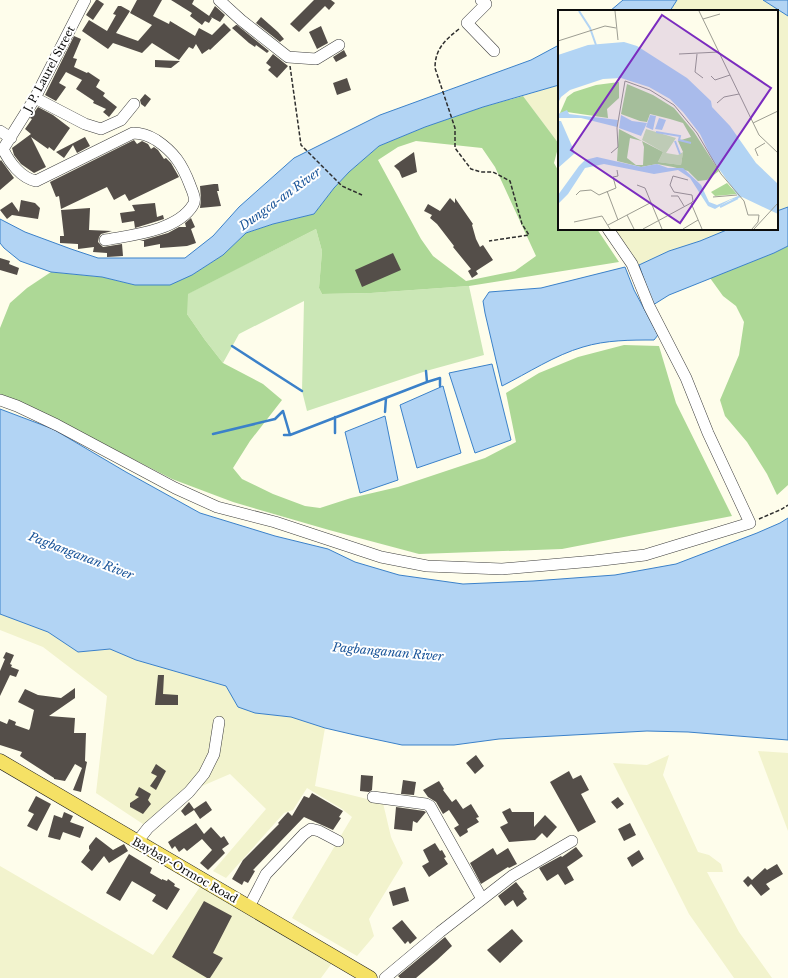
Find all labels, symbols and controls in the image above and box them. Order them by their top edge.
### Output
inset map [558,10,778,230]
street label: J. P. Laurel Street [19,23,78,116]
water label: Dungca-an River [235,164,324,234]
water label: Pagbanganan River [26,528,136,583]
water label: Pagbanganan River [331,639,445,664]
street label: Baybay-Ormoc Road [130,834,241,906]

